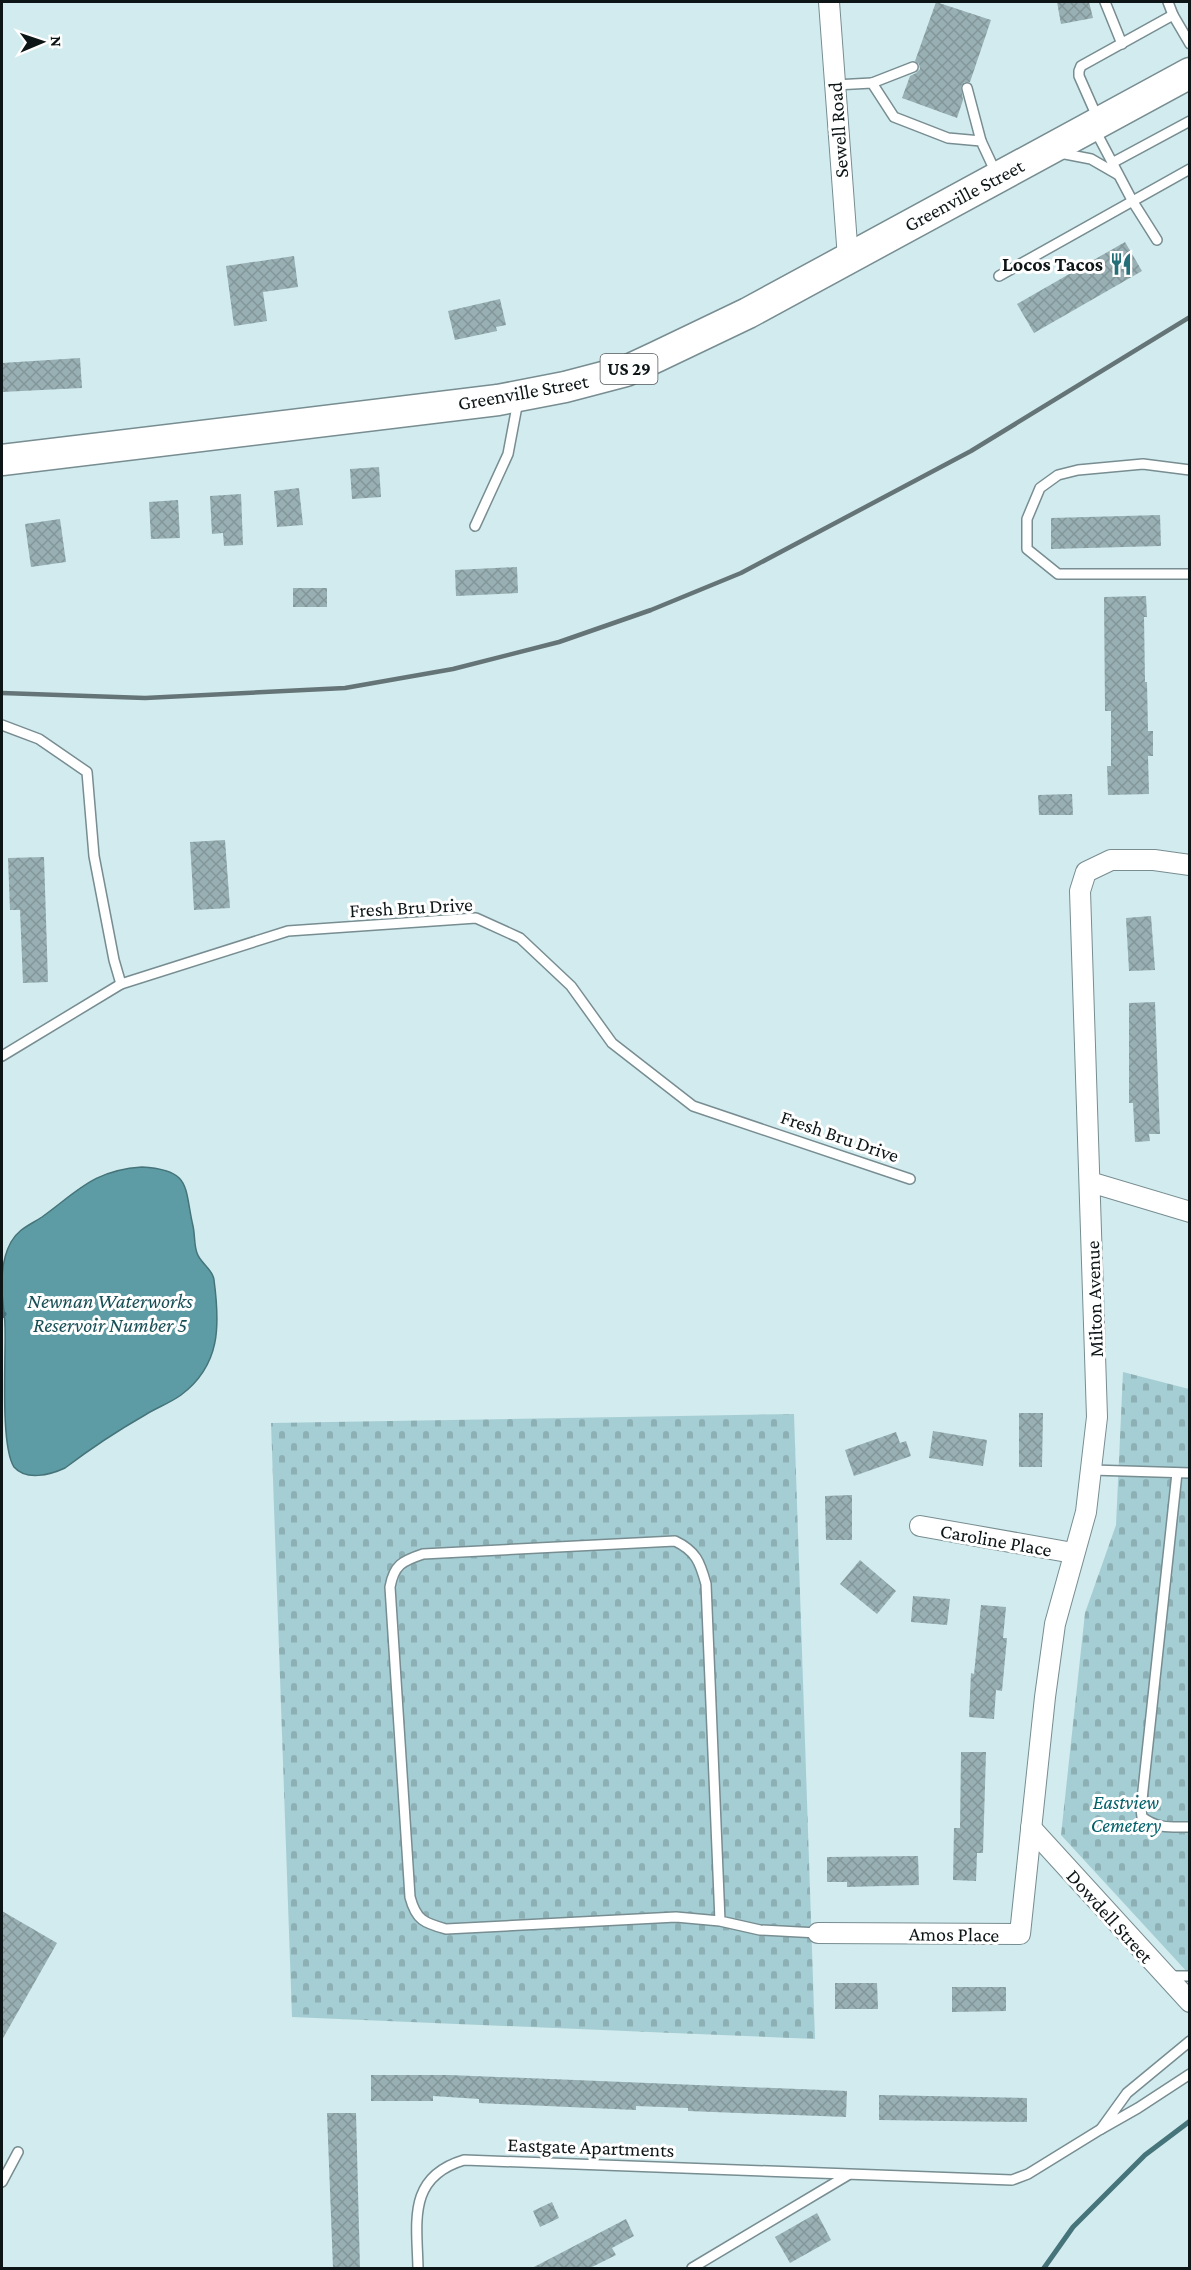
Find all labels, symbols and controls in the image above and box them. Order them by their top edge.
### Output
north arrow [12,12,72,72]
text: N [48,36,65,47]
street label: Sewell Road [824,81,852,179]
street label: Greenville Street [901,154,1028,236]
restaurant icon: Locos Tacos [1108,251,1134,277]
place label: Locos Tacos [1002,253,1103,275]
road number: US 29 [600,354,658,384]
street label: Greenville Street [456,370,590,414]
street label: Fresh Bru Drive [349,893,473,921]
street label: Fresh Bru Drive [778,1106,902,1167]
street label: Milton Avenue [1081,1240,1107,1358]
water label: Newnan Waterworks Reservoir Number 5 [27,1289,193,1337]
street label: Caroline Place [939,1519,1054,1561]
park label: Eastview Cemetery [1091,1791,1161,1837]
street label: Dowdell Street [1062,1865,1158,1968]
street label: Amos Place [909,1922,1000,1946]
street label: Eastgate Apartments [507,2133,675,2162]

